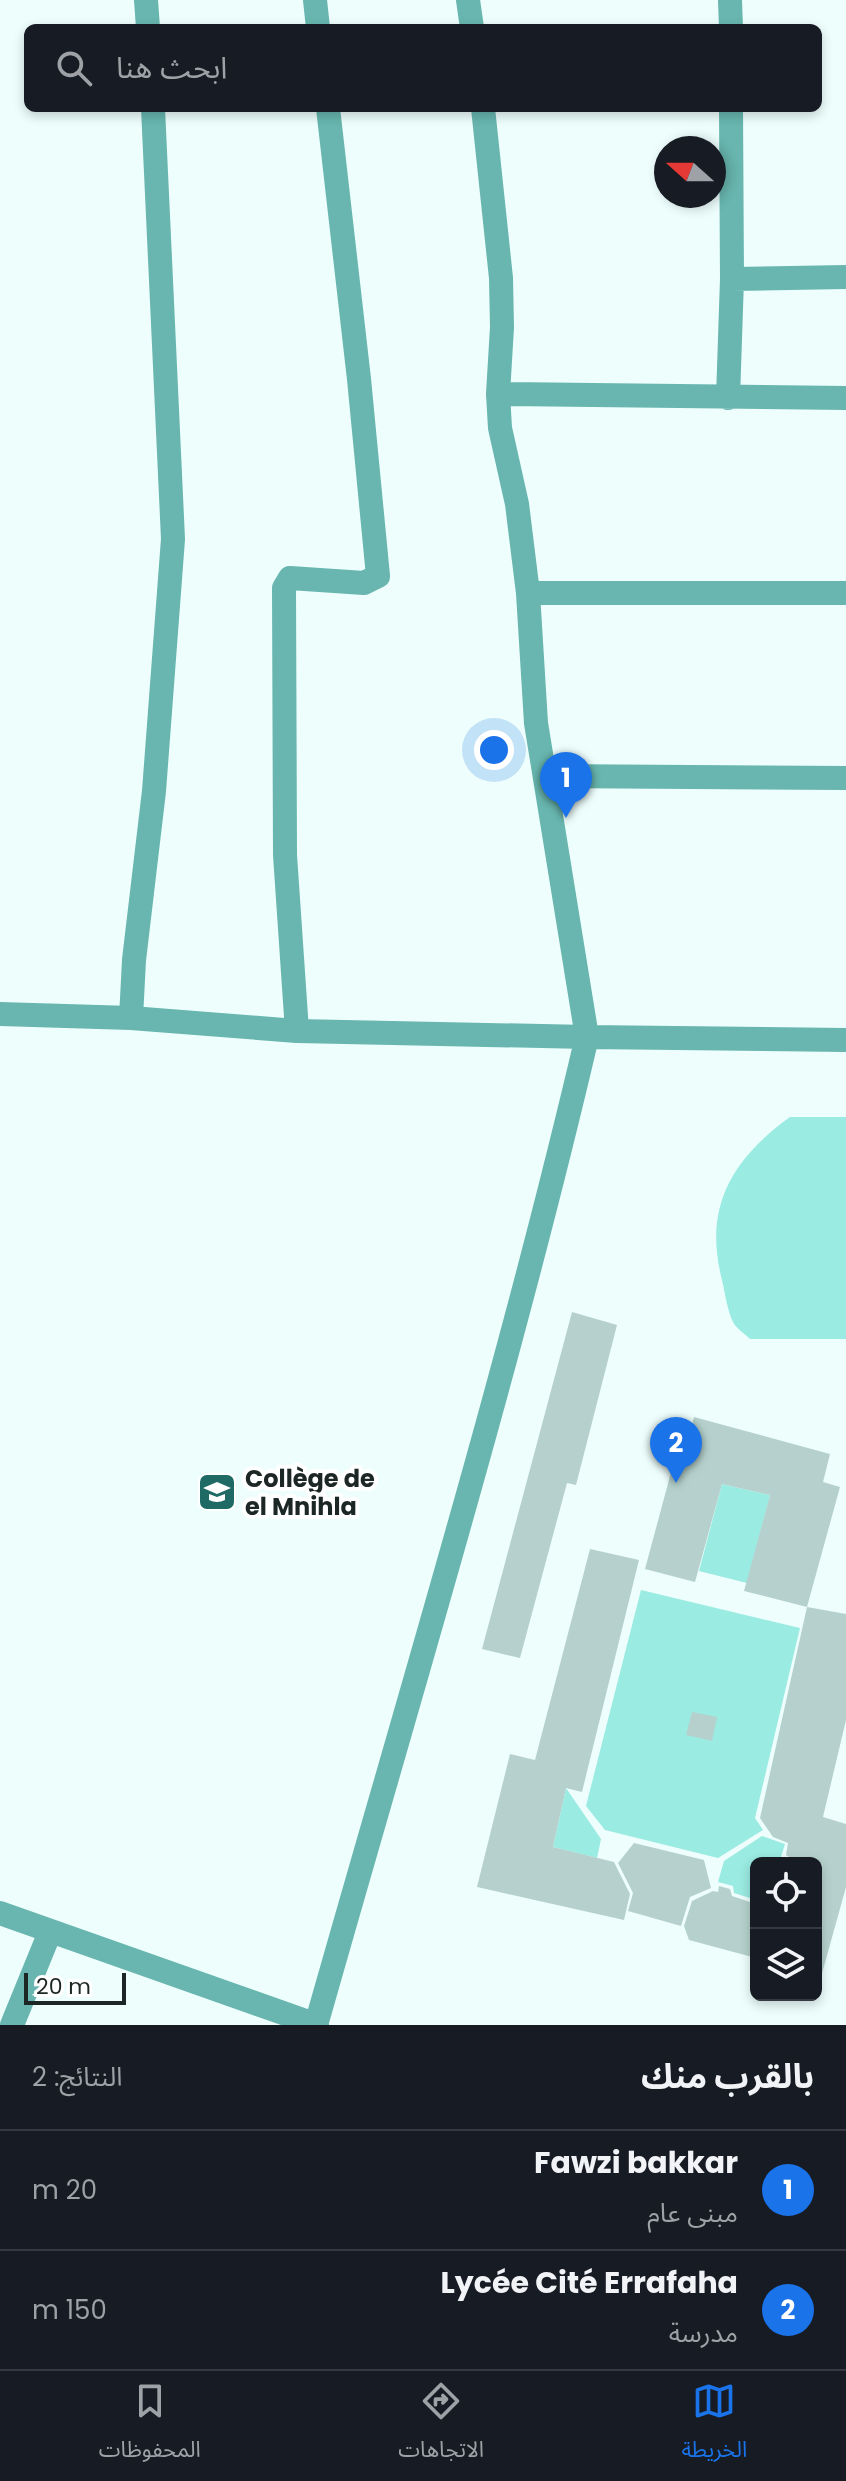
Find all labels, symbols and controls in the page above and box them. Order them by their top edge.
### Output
search box [24,24,822,112]
icon: search [52,46,96,90]
text: ابحث هنا [116,46,227,89]
north arrow [654,136,726,208]
your location [474,730,514,770]
pin: 1 [540,752,592,818]
pin: 2 [650,1417,702,1483]
place label: Collège de el Mnihla [245,1462,375,1523]
school or university icon: Collège de el Mnihla [196,1471,238,1513]
map controls [750,1857,822,2001]
button: locate [750,1857,822,1929]
button: layers [750,1929,822,2001]
scale bar [24,1969,126,2005]
text: 20 m [36,1971,91,2002]
text: بالقرب منك [641,2052,814,2100]
text: النتائج: 2 [32,2059,122,2095]
text: Fawzi bakkar [534,2141,738,2184]
text: 20 m [32,2172,97,2208]
text: 1 [783,2172,793,2208]
text: مبنى عام [647,2195,738,2231]
text: Lycée Cité Errafaha [440,2261,738,2304]
text: 150 m [32,2292,107,2328]
text: 2 [781,2292,795,2328]
text: مدرسة [669,2315,738,2351]
tab: المحفوظات [99,2379,201,2473]
tab: الاتجاهات [398,2379,484,2473]
tab: الخريطة [681,2379,747,2473]

